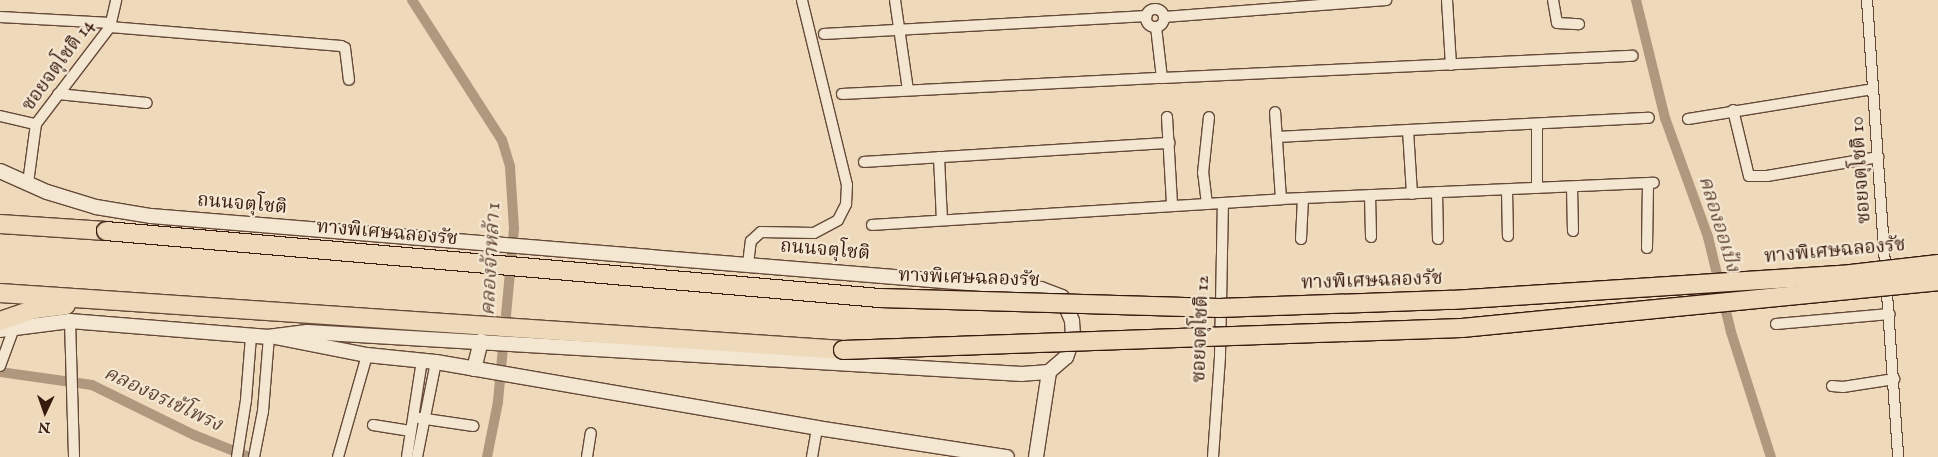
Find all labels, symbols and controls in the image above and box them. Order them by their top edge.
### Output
street label: ซอยจตุโชติ 14 [18,16,100,116]
street label: ซอยจตุโชติ 10 [1847,115,1877,225]
water label: คลองออเป้ง [1693,173,1745,275]
street label: ถนนจตุโชติ [196,190,288,220]
water label: คลองจ้าหล้า 1 [476,202,506,316]
street label: ทางพิเศษฉลองรัช [315,216,459,252]
street label: ทางพิเศษฉลองรัช [1763,234,1907,270]
street label: ถนนจตุโชติ [779,236,871,266]
street label: ทางพิเศษฉลองรัช [898,265,1040,293]
street label: ทางพิเศษฉลองรัช [1301,268,1443,296]
street label: ซอยจตุโชติ 12 [1189,275,1215,383]
water label: คลองจรเข้โพรง [100,361,226,437]
north arrow [20,387,70,437]
text: N [38,418,51,436]

